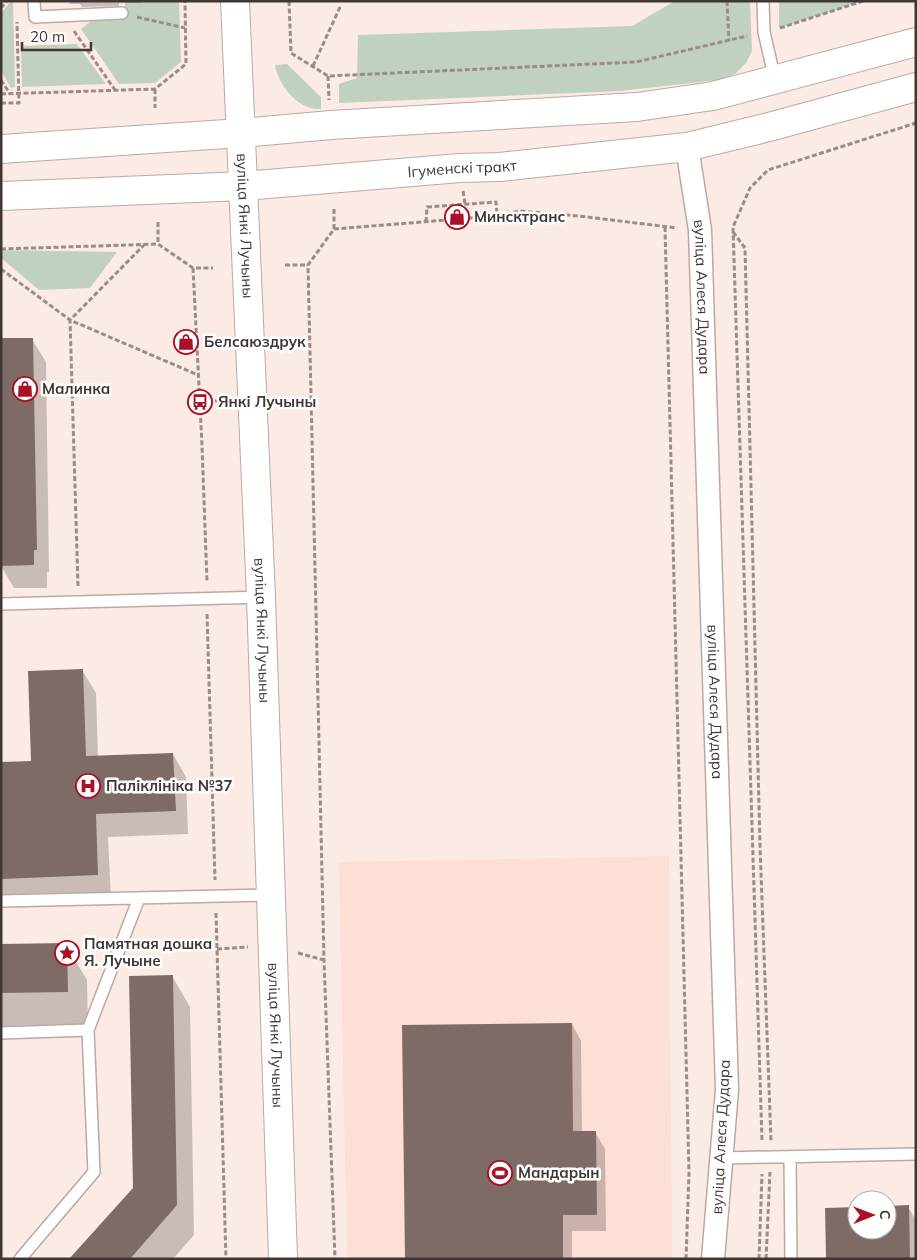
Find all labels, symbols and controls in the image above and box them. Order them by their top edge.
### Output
scale bar [22,20,91,52]
text: 20 m [30,27,65,46]
street label: вуліца Янкі Лучыны [233,153,258,299]
street label: Ігуменскі тракт [407,155,518,181]
shop icon: Минсктранс [444,204,470,230]
place label: Минсктранс [474,207,565,226]
street label: вуліца Алеся Дудара [689,218,715,375]
shop icon: Белсаюздрук [173,329,199,355]
place label: Белсаюздрук [204,332,306,351]
shop icon: Малинка [12,376,38,402]
place label: Малинка [42,379,110,398]
bus stop icon: Янкі Лучыны [187,389,213,415]
place label: Янкі Лучыны [218,392,316,411]
street label: вуліца Янкі Лучыны [250,557,275,703]
street label: вуліца Алеся Дудара [703,624,727,780]
hospital icon: Паліклініка №37 [75,773,101,799]
place label: Паліклініка №37 [106,776,232,795]
place label: Памятная дошка Я. Лучыне [84,934,212,970]
place icon: Памятная дошка Я. Лучыне [54,940,80,966]
street label: вуліца Янкі Лучыны [264,962,288,1108]
street label: вуліца Алеся Дудара [707,1059,734,1215]
sports icon: Мандарын [487,1160,513,1186]
place label: Мандарын [518,1163,599,1182]
north arrow [847,1190,897,1240]
text: С [876,1210,894,1220]

